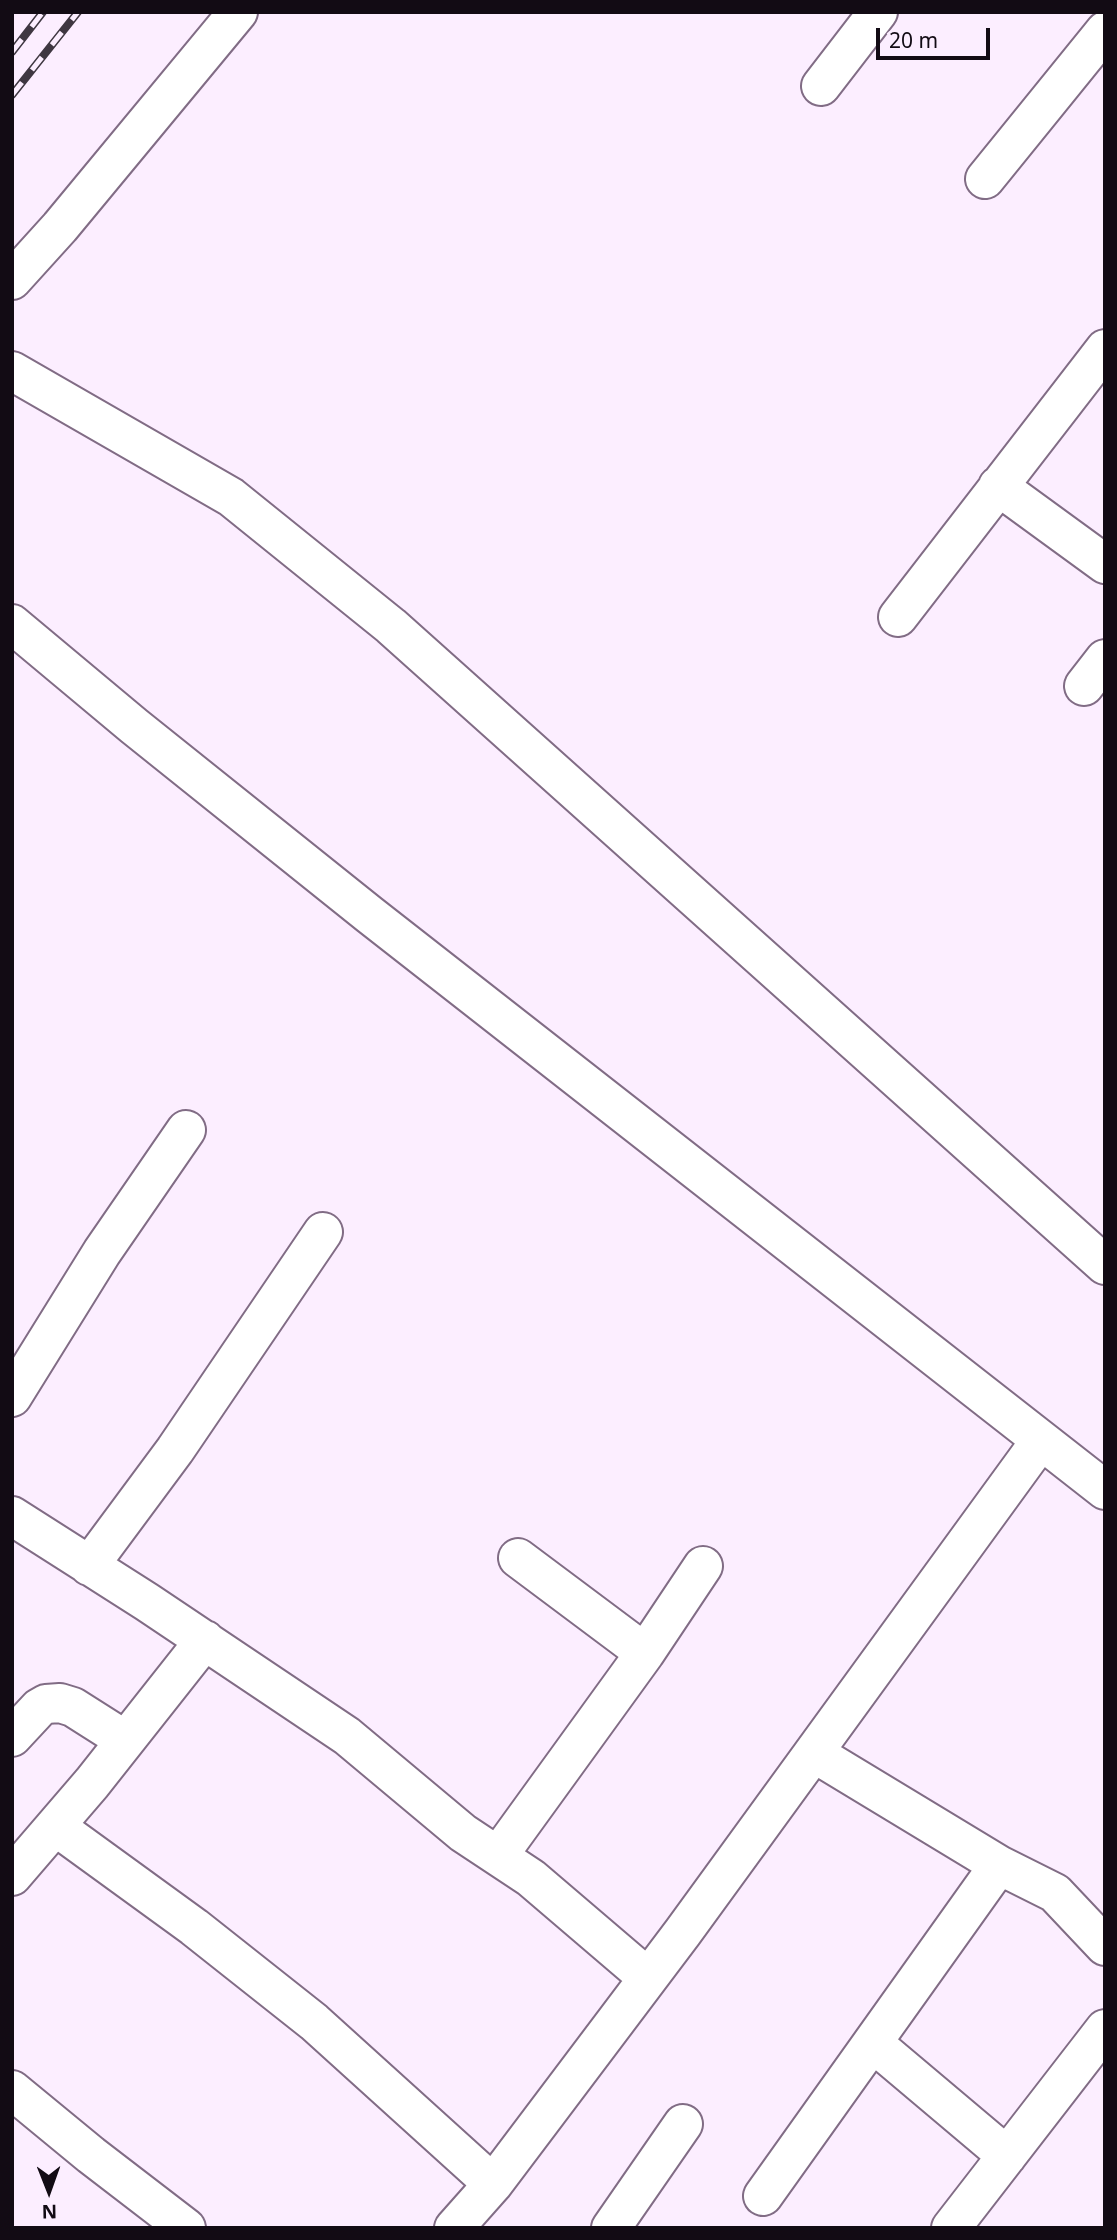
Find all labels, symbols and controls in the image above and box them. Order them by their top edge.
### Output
scale bar [879,14,993,58]
text: 20 m [889,26,938,54]
north arrow [14,2156,84,2226]
text: N [41,2199,57,2225]

